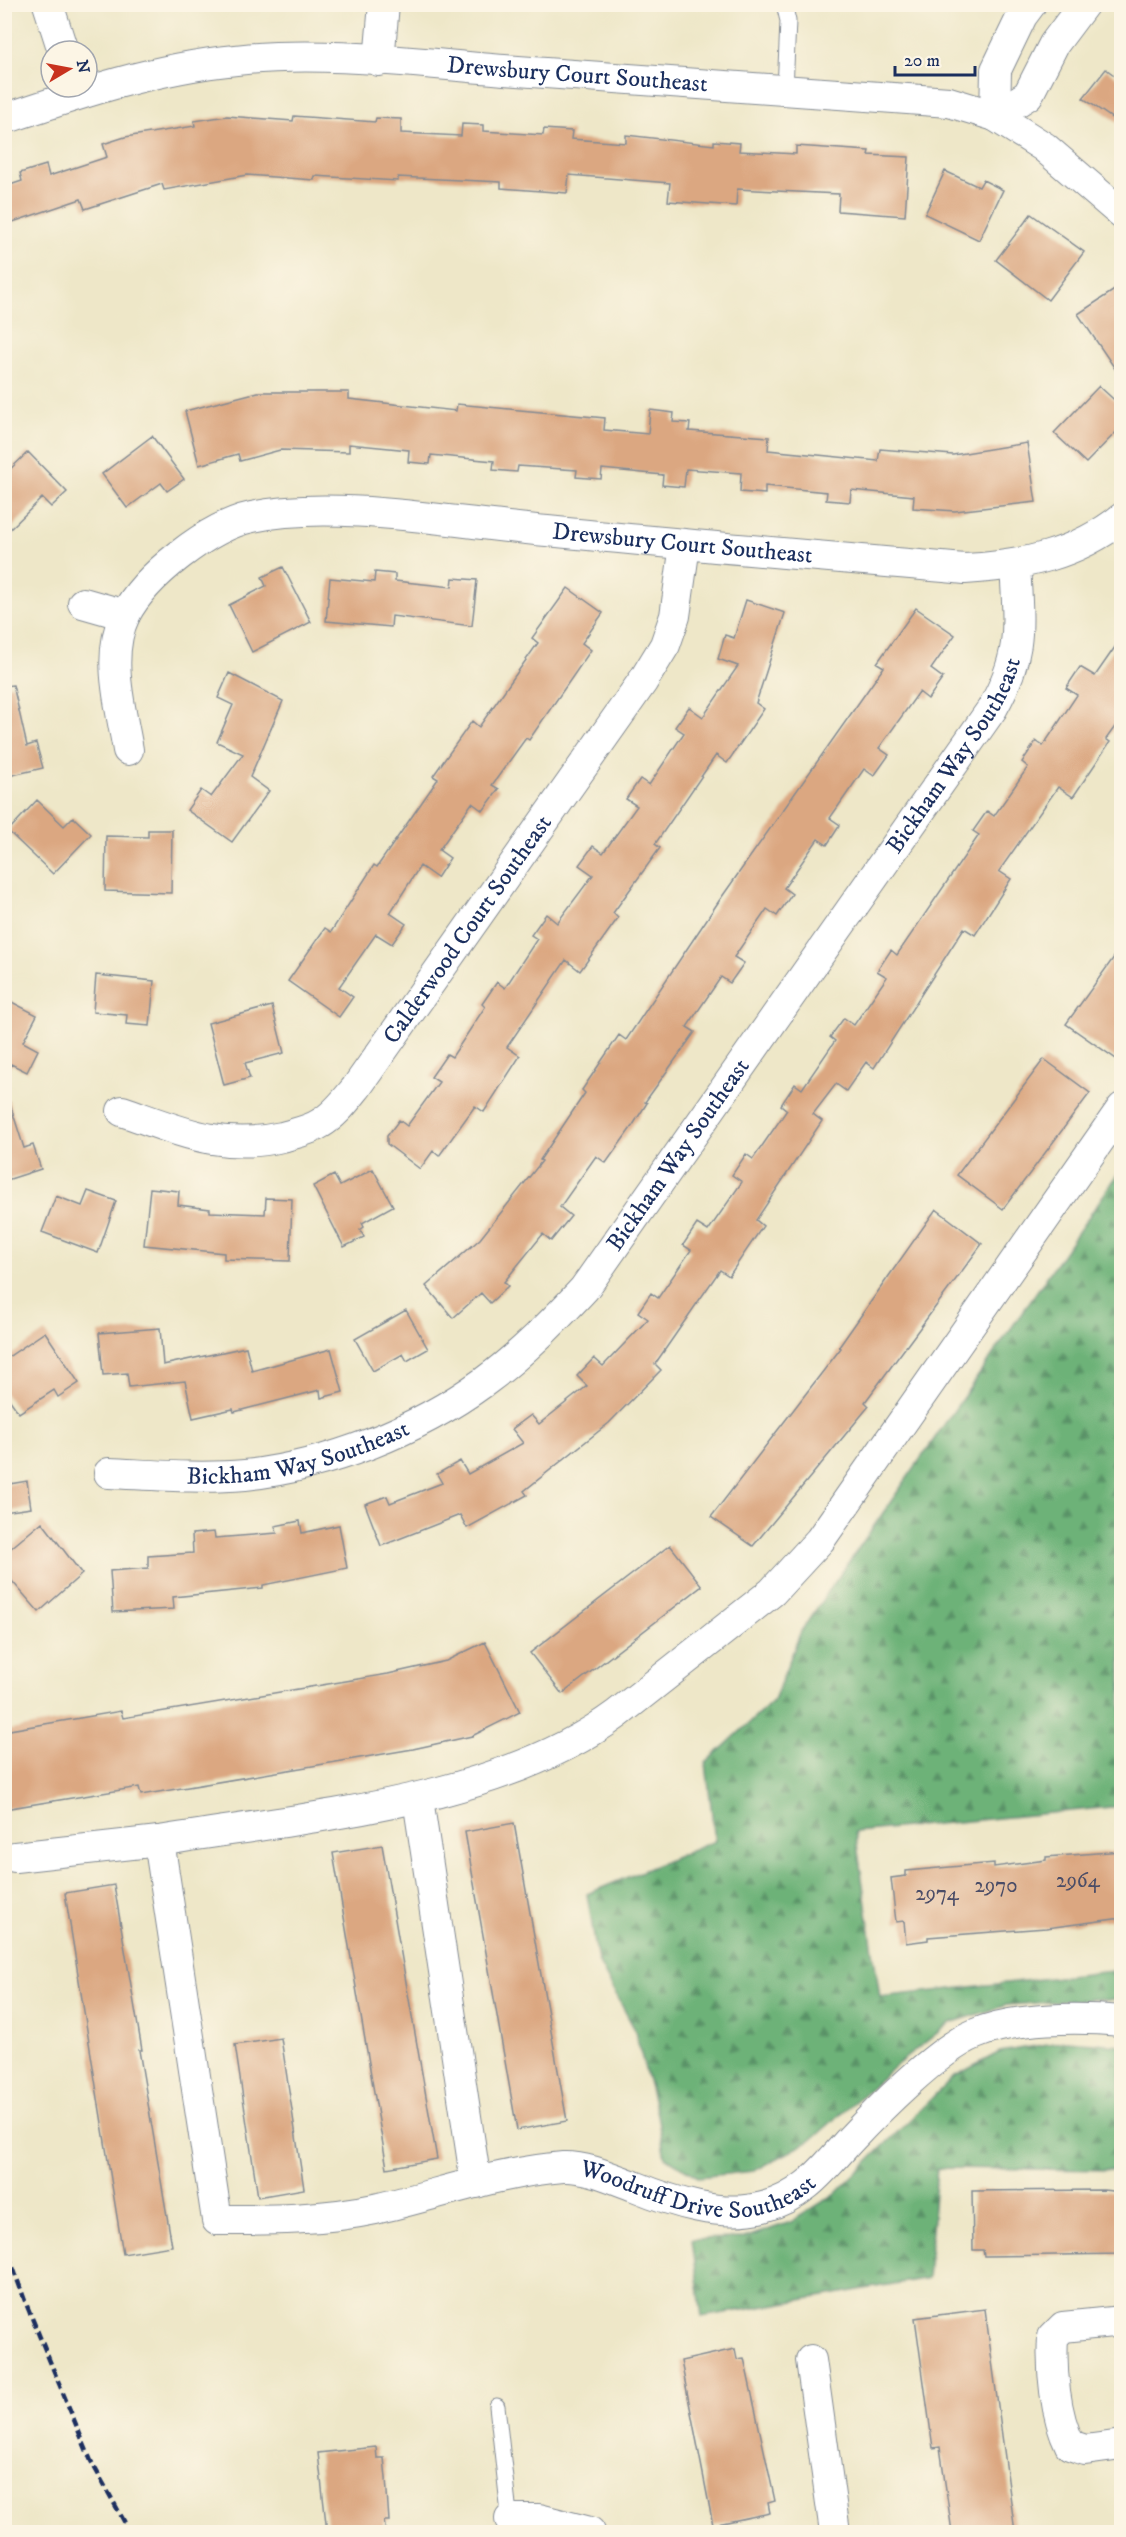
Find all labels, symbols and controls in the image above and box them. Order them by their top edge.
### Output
north arrow [39,39,99,99]
scale bar [895,39,974,77]
street label: Drewsbury Court Southeast [446,50,709,99]
text: 20 m [904,50,940,72]
text: N [72,58,94,75]
street label: Drewsbury Court Southeast [551,517,814,571]
street label: Bickham Way Southeast [880,654,1028,860]
street label: Calderwood Court Southeast [377,809,559,1050]
street label: Bickham Way Southeast [600,1053,757,1257]
street label: Bickham Way Southeast [186,1414,414,1492]
house number: 2964 [1056,1868,1101,1894]
house number: 2970 [974,1873,1018,1899]
house number: 2974 [915,1881,960,1907]
street label: Woodruff Drive Southeast [572,2153,818,2187]
text: Woodruff Drive Southeast [576,2153,822,2226]

